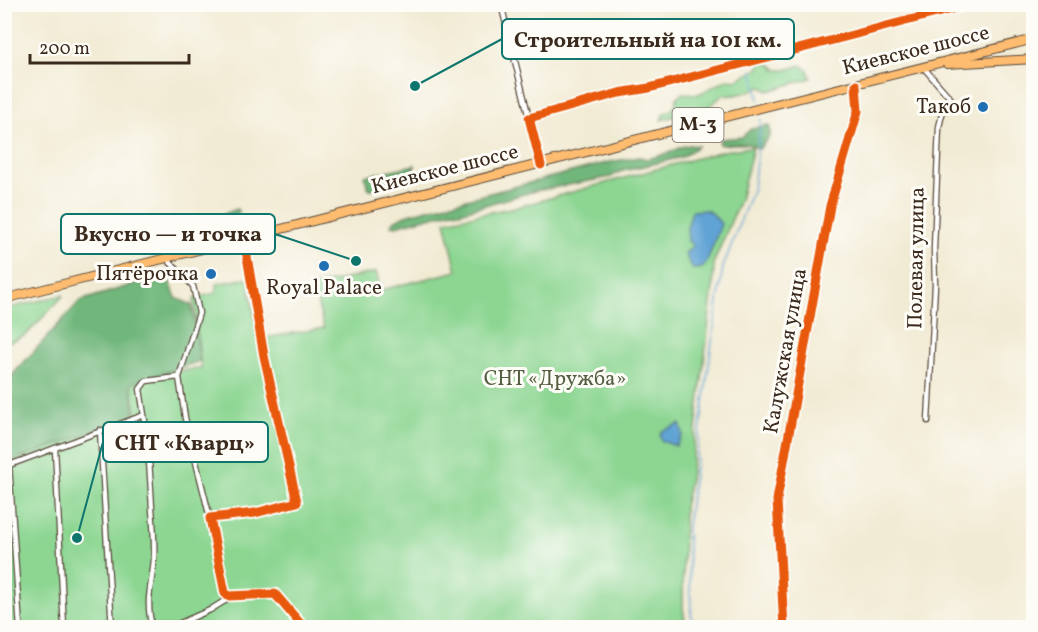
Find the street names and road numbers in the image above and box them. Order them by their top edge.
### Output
street label: Киевское шоссе [839,19,993,83]
road number: М-3 [672,108,724,142]
street label: Киевское шоссе [368,138,522,202]
street label: Полевая улица [901,187,933,329]
street label: Калужская улица [757,266,815,436]

